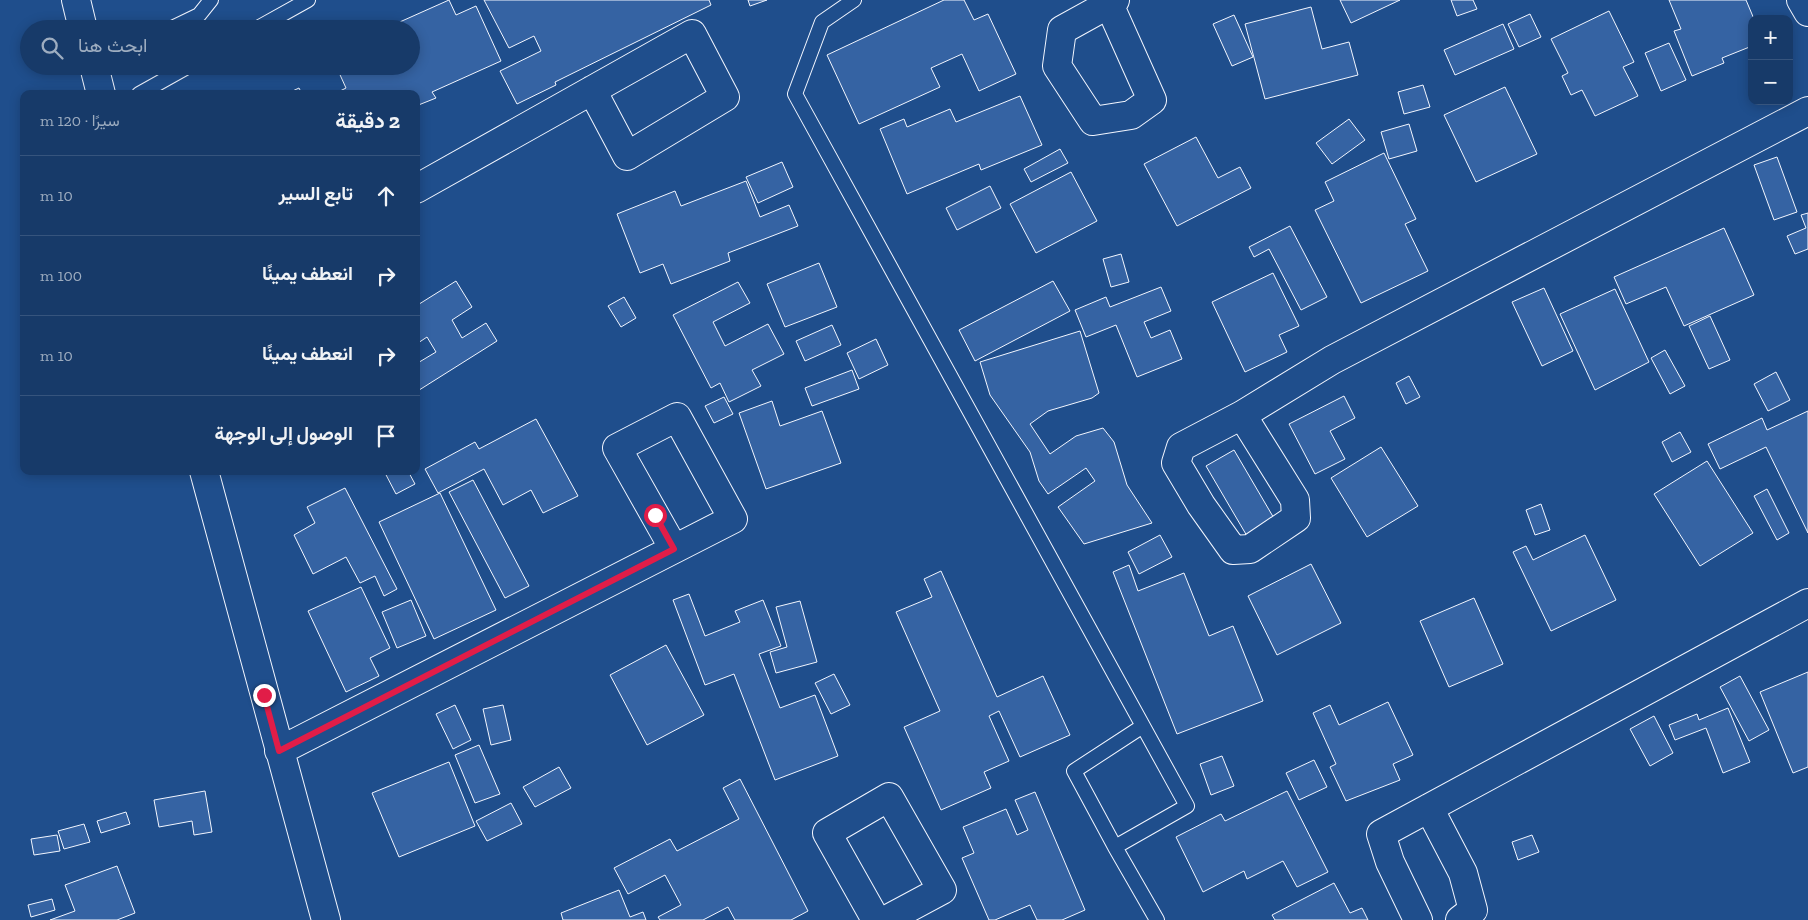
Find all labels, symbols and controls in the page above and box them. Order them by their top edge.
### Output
map controls [1748,15,1793,105]
button: + [1748,15,1793,60]
search box [20,20,420,75]
icon: search [38,34,66,62]
text: ابحث هنا [78,34,148,57]
button: − [1748,60,1793,105]
text: 2 دقيقة [335,108,400,133]
text: سيرًا · 120 m [40,111,120,130]
text: تابع السير [279,182,353,205]
icon: ahead [372,182,400,210]
text: 10 m [40,186,73,205]
text: انعطف يمينًا [262,262,353,285]
icon: right [372,262,400,290]
text: 100 m [40,266,82,285]
text: انعطف يمينًا [262,342,353,365]
icon: right [372,342,400,370]
text: 10 m [40,346,73,365]
text: الوصول إلى الوجهة [215,422,353,445]
icon: arrive [372,422,400,450]
route start [644,504,667,527]
route end [253,684,276,707]

